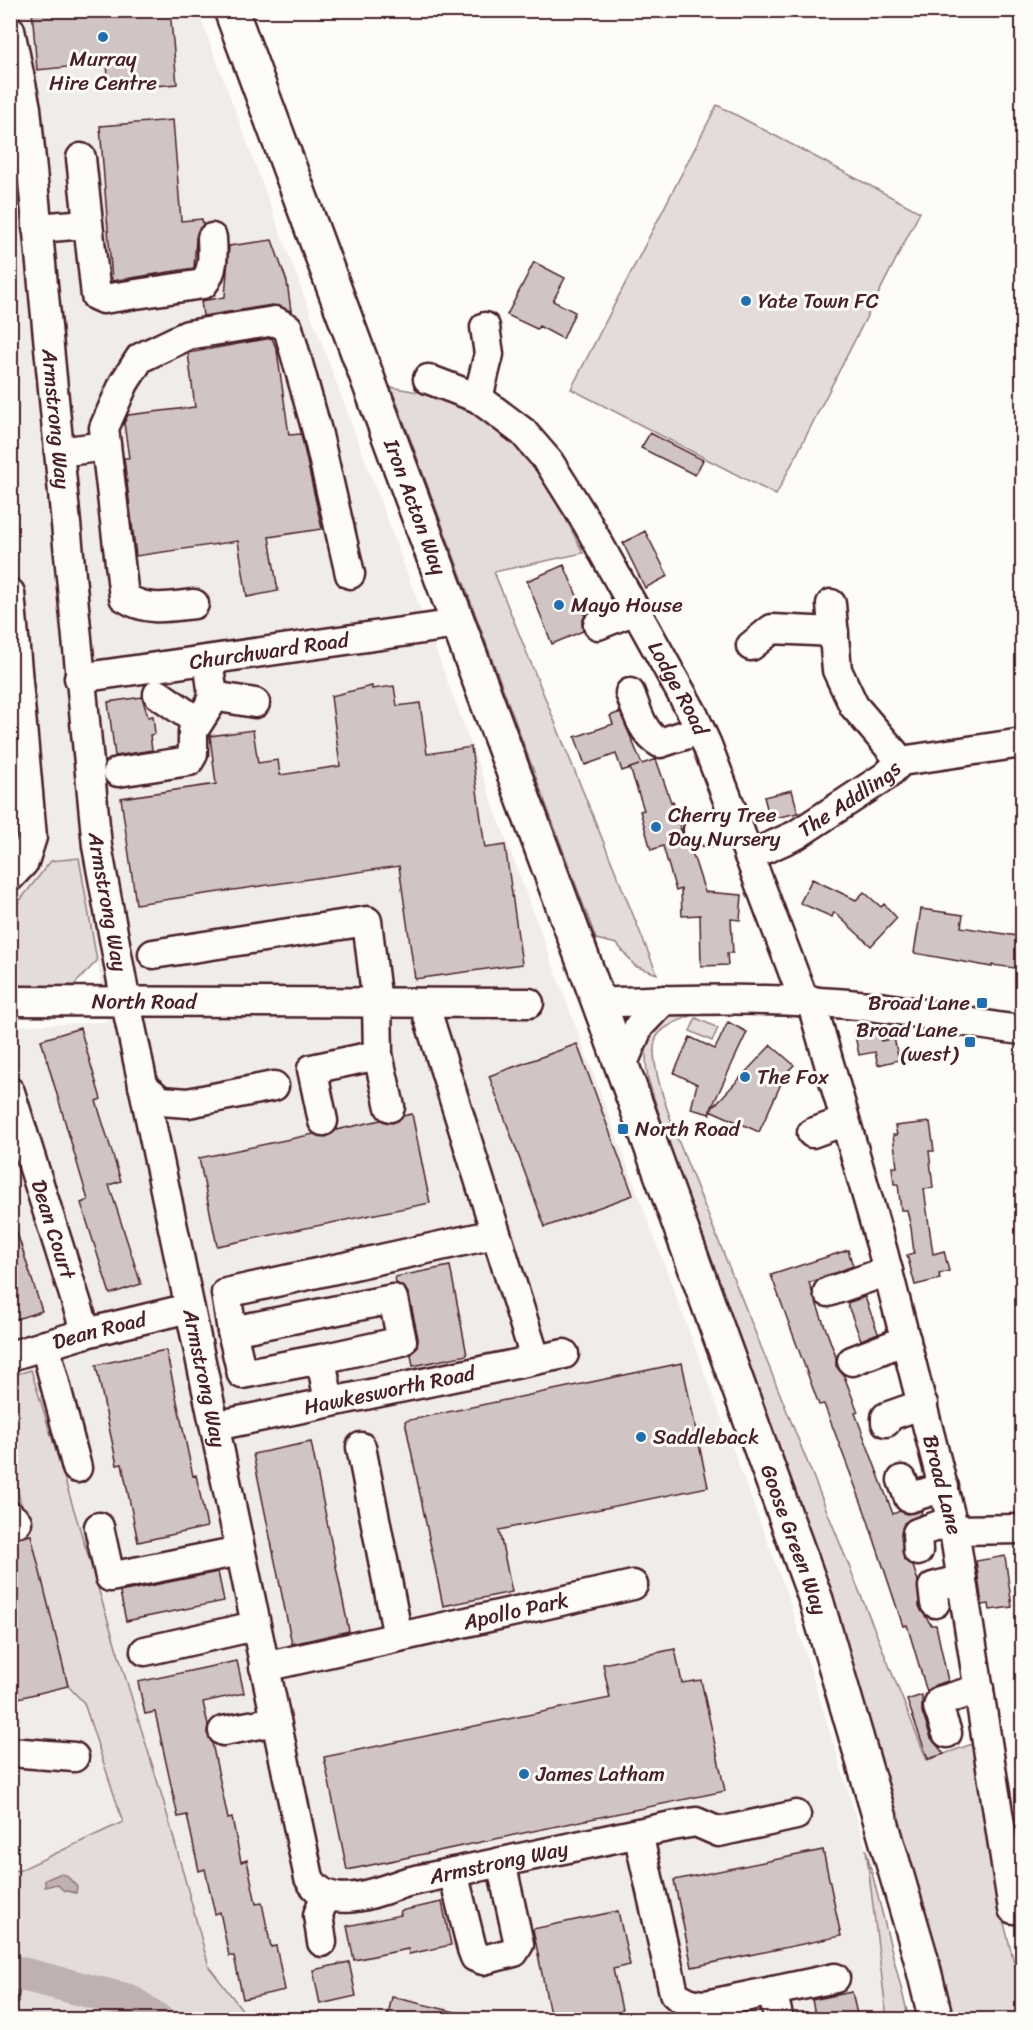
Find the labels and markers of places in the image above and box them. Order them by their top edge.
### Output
marker: Murray Hire Centre [96,30,110,44]
place label: Murray Hire Centre [49,40,157,102]
place label: Yate Town FC [758,282,879,320]
marker: Yate Town FC [739,294,753,308]
place label: Mayo House [571,586,683,624]
marker: Mayo House [552,598,566,612]
place label: Cherry Tree Day Nursery [668,796,780,858]
marker: Cherry Tree Day Nursery [649,820,663,834]
place label: Broad Lane [868,984,970,1022]
marker: Broad Lane [975,996,989,1010]
place label: Broad Lane (west) [856,1011,960,1073]
marker: Broad Lane (west) [963,1035,977,1049]
place label: The Fox [757,1058,829,1096]
marker: The Fox [738,1070,752,1084]
place label: North Road [635,1110,741,1148]
marker: North Road [616,1122,630,1136]
place label: Saddleback [653,1418,759,1456]
marker: Saddleback [634,1430,648,1444]
place label: James Latham [535,1755,665,1793]
marker: James Latham [517,1767,531,1781]

